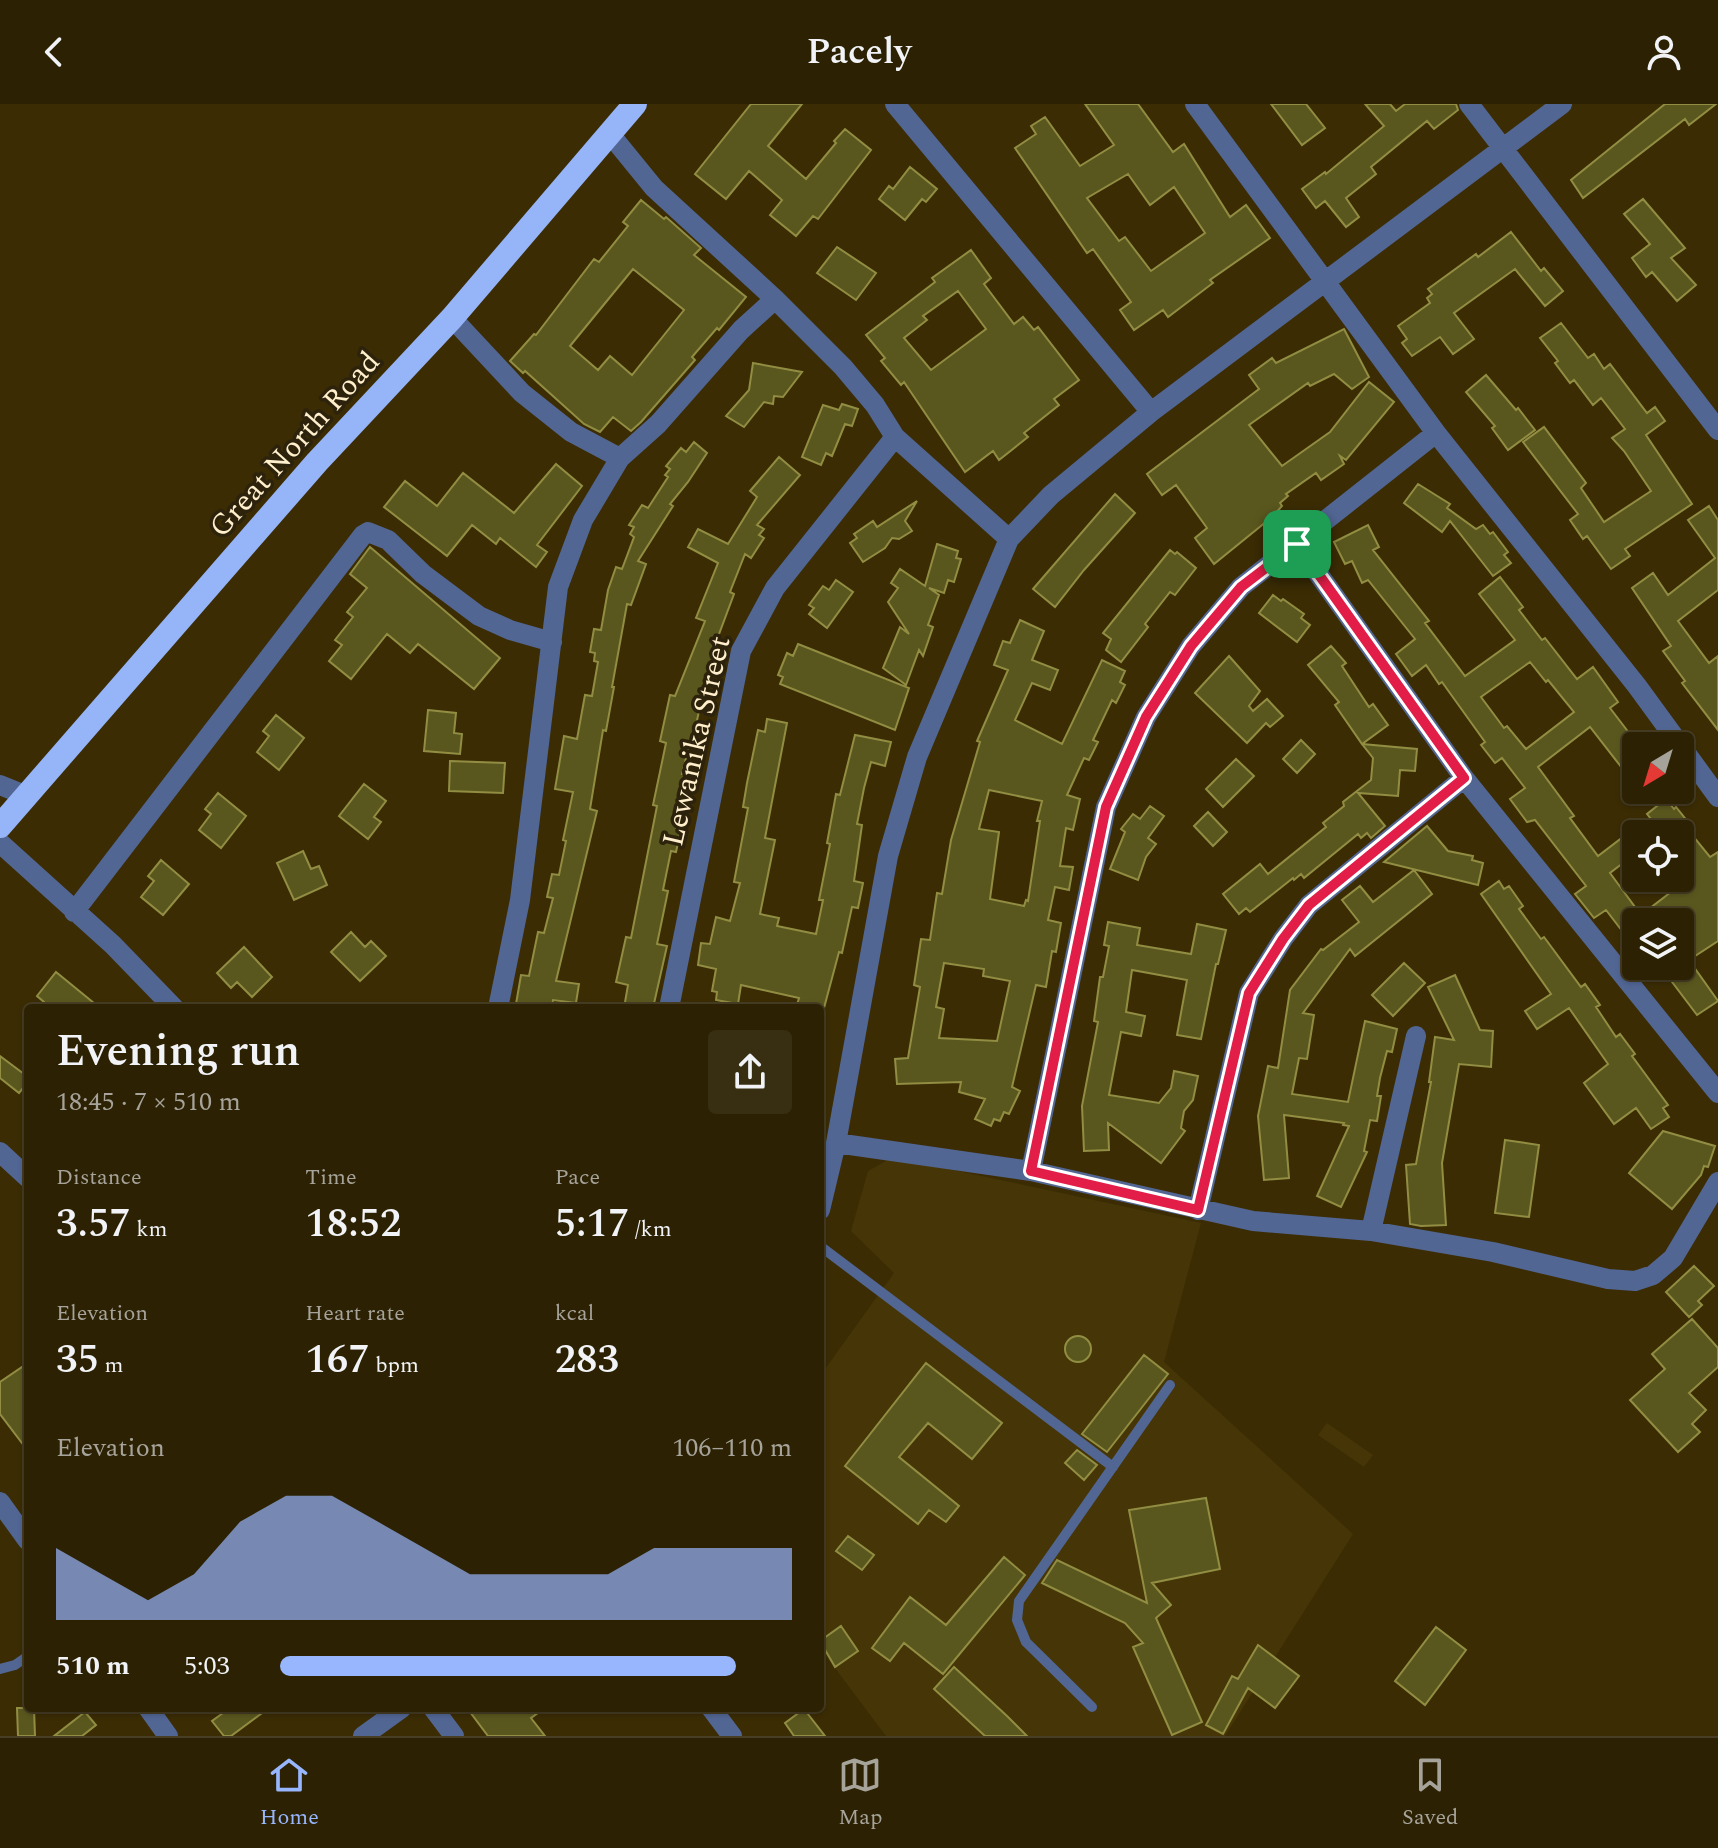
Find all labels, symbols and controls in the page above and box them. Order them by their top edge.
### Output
text: Pacely [807,25,911,80]
icon: back [32,30,76,74]
icon: person [1642,30,1686,74]
street label: Great North Road [198,341,391,548]
pin [1263,510,1331,578]
icon: arrive [1275,522,1319,566]
street label: Lewanika Street [650,631,744,851]
north arrow [1622,732,1694,804]
map controls [1622,732,1694,980]
button: locate [1622,820,1694,892]
button: layers [1622,908,1694,980]
text: Evening run [56,1018,300,1085]
button: share [708,1030,792,1114]
text: 18:45 · 7 × 510 m [56,1082,241,1122]
text: Distance [56,1161,142,1194]
text: Time [305,1161,357,1194]
text: Pace [555,1161,600,1194]
text: 3.57 [56,1194,131,1255]
text: 18:52 [305,1194,402,1255]
text: 5:17 [555,1194,629,1255]
text: km [131,1213,167,1246]
text: /km [629,1213,672,1246]
text: Elevation [56,1297,148,1330]
text: Heart rate [305,1297,405,1330]
text: kcal [555,1297,594,1330]
text: 35 [56,1330,99,1391]
text: 167 [305,1330,370,1391]
text: 283 [555,1330,619,1391]
text: m [99,1349,123,1382]
text: bpm [370,1349,419,1382]
text: Elevation [56,1428,165,1468]
text: 106–110 m [672,1428,792,1468]
text: 510 m [56,1646,130,1686]
text: 5:03 [184,1646,230,1686]
tab: Home [260,1753,319,1834]
tab: Map [838,1753,883,1834]
tab: Saved [1402,1753,1458,1834]

